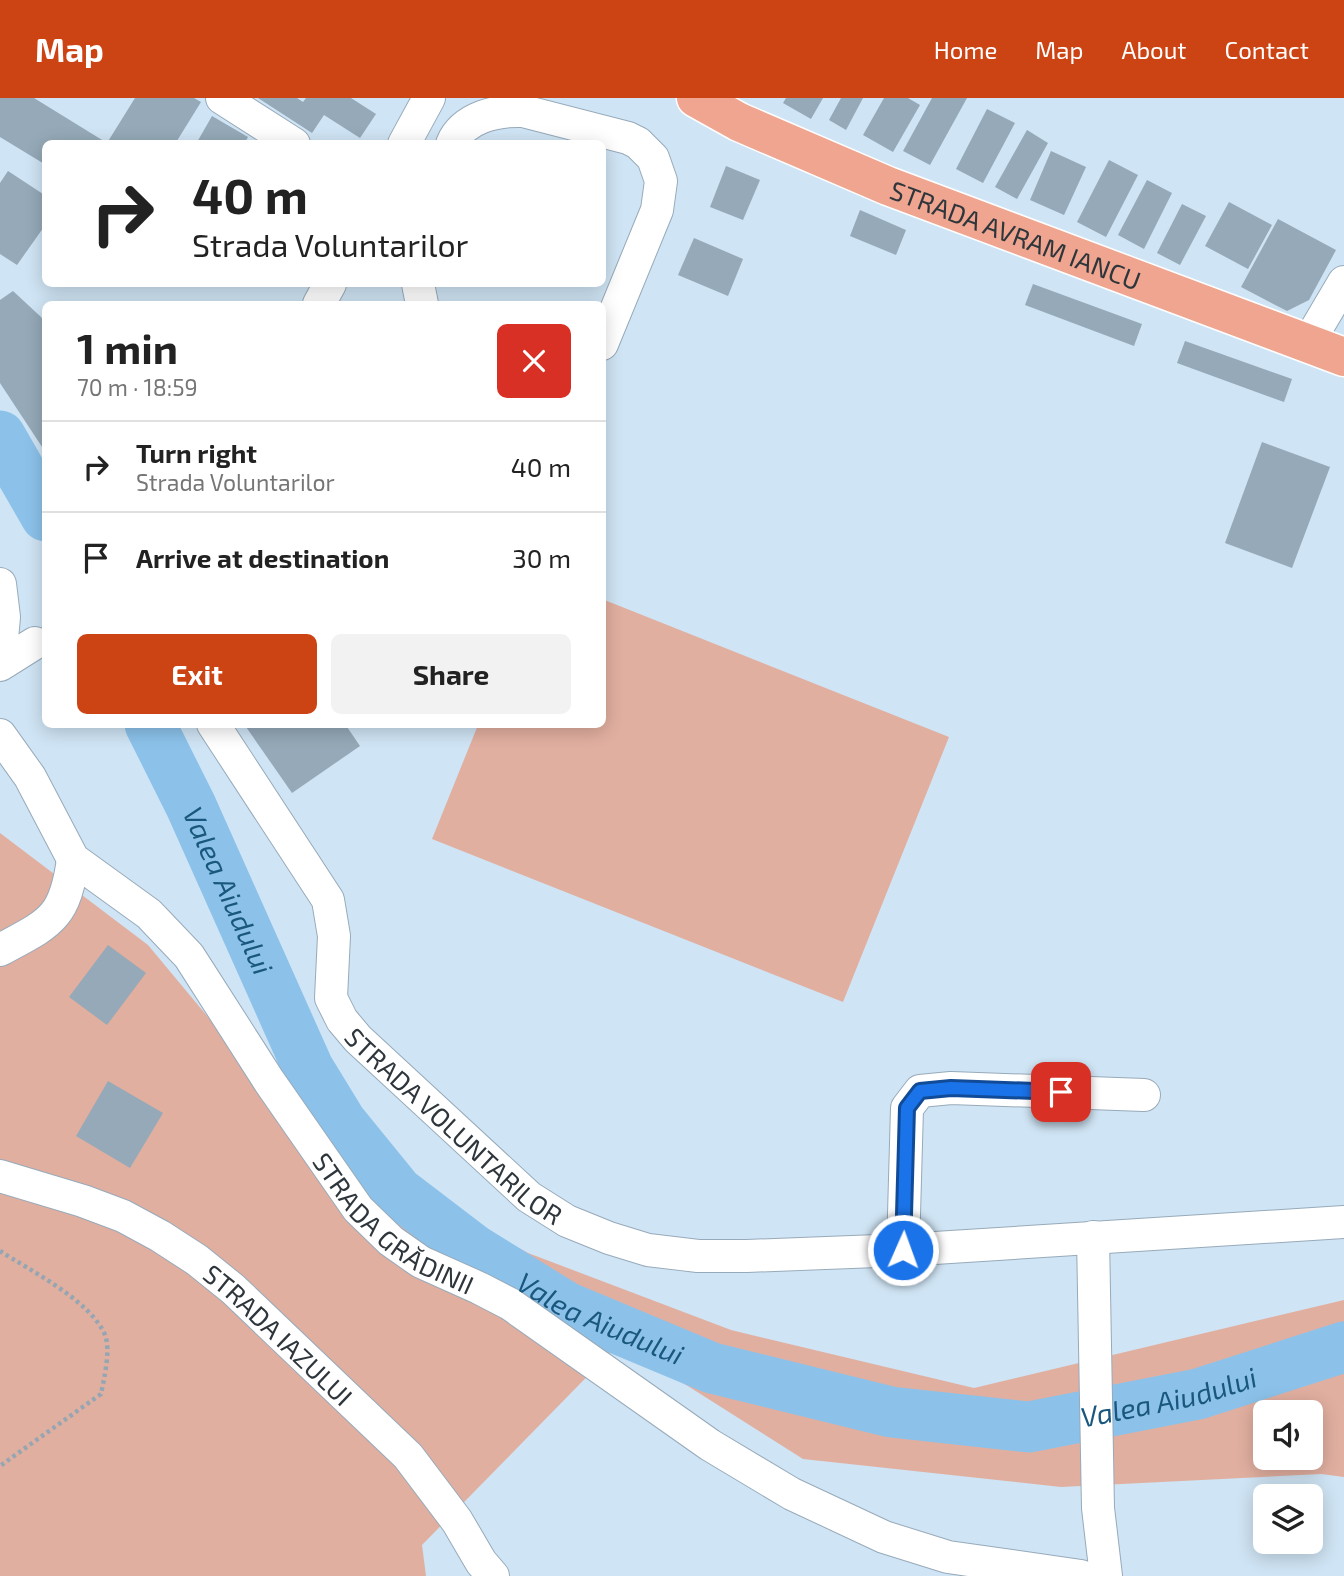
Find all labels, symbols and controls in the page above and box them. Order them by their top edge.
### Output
text: Map [35,29,104,69]
text: Home [934,35,997,64]
text: Map [1035,35,1083,64]
text: About [1121,35,1187,64]
text: Contact [1225,35,1309,64]
text: 40 m [192,165,308,224]
icon: right [77,168,168,259]
street label: STRADA AVRAM IANCU [886,173,1146,295]
text: Strada Voluntarilor [192,225,468,263]
text: 1 min [77,322,178,372]
button: close [497,324,571,398]
text: 70 m · 18:59 [77,373,198,401]
text: Turn right [136,437,257,468]
icon: right [77,448,115,486]
text: 40 m [511,451,571,482]
text: Strada Voluntarilor [136,468,335,496]
icon: arrive [77,539,115,577]
text: Arrive at destination [136,542,389,573]
text: 30 m [512,542,571,573]
button: Exit [77,634,317,714]
button: Share [331,634,571,714]
water label: Valea Aiudului [176,801,281,980]
street label: STRADA VOLUNTARILOR [339,1021,569,1230]
pin [1031,1062,1091,1122]
icon: arrive [1042,1073,1080,1111]
street label: STRADA GRĂDINII [308,1146,479,1299]
position arrow [866,1213,940,1287]
street label: STRADA IAZULUI [198,1257,360,1411]
water label: Valea Aiudului [511,1264,689,1371]
water label: Valea Aiudului [1077,1359,1261,1434]
map controls [1253,1400,1323,1554]
button: sound [1253,1400,1323,1470]
button: layers [1253,1484,1323,1554]

